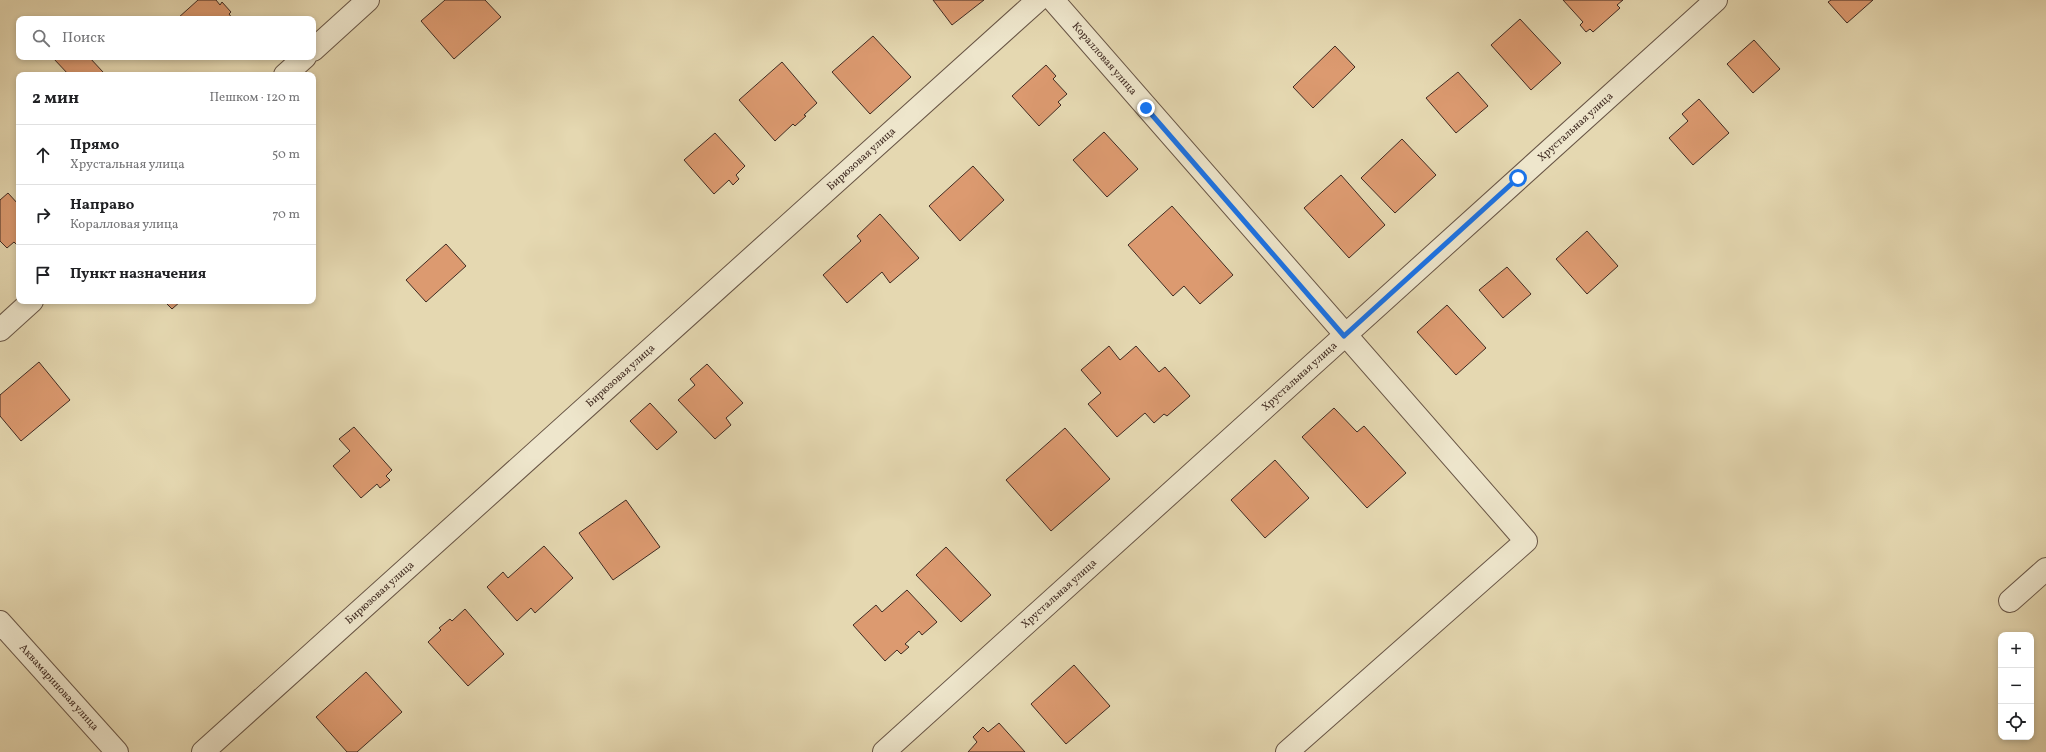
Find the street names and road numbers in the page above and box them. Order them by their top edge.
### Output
street label: Коралловая улица [1068,19,1141,99]
street label: Хрустальная улица [1534,89,1617,165]
street label: Бирюзовая улица [824,124,899,194]
street label: Хрустальная улица [1258,338,1341,415]
street label: Бирюзовая улица [583,341,659,411]
street label: Хрустальная улица [1018,555,1101,632]
street label: Бирюзовая улица [342,557,418,628]
street label: Аквамариновая улица [16,641,102,735]

